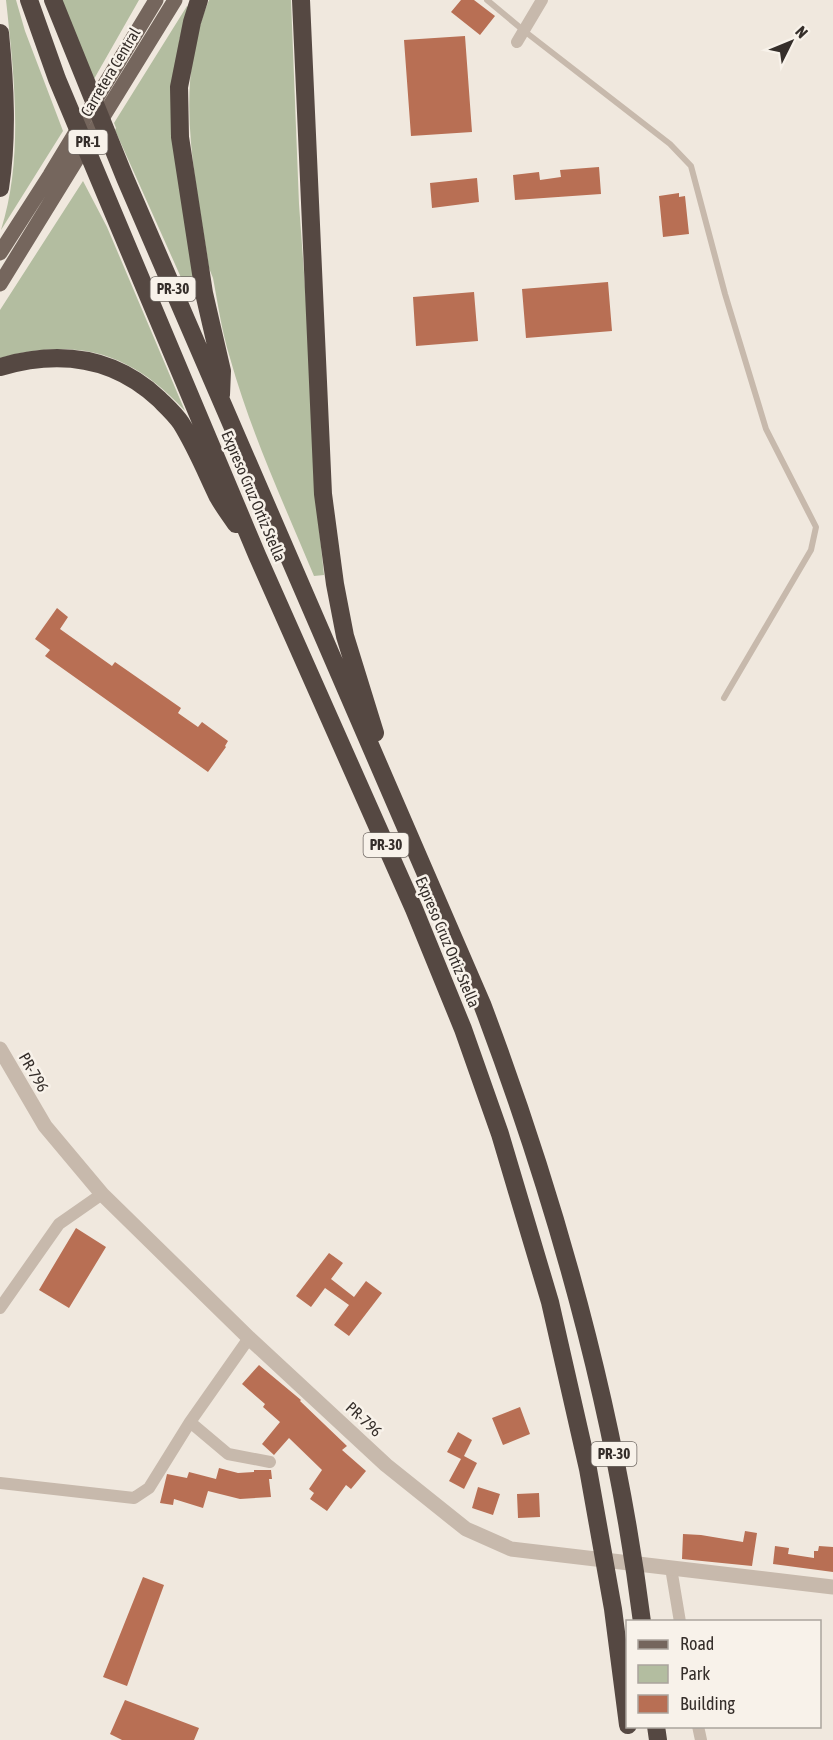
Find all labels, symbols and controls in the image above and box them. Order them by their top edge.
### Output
north arrow [761,12,821,72]
text: N [792,22,812,41]
street label: Carretera Central [77,24,144,120]
road number: PR-1 [68,130,107,154]
road number: PR-30 [150,277,195,301]
street label: Expreso Cruz Ortiz Stella [217,428,290,564]
road number: PR-30 [364,833,408,857]
street label: Expreso Cruz Ortiz Stella [411,874,484,1010]
street label: PR-796 [16,1049,52,1095]
street label: PR-796 [342,1398,386,1440]
road number: PR-30 [592,1442,636,1466]
legend [626,1620,821,1728]
text: Road [680,1633,714,1654]
text: Park [680,1663,710,1684]
text: Building [680,1693,735,1714]

